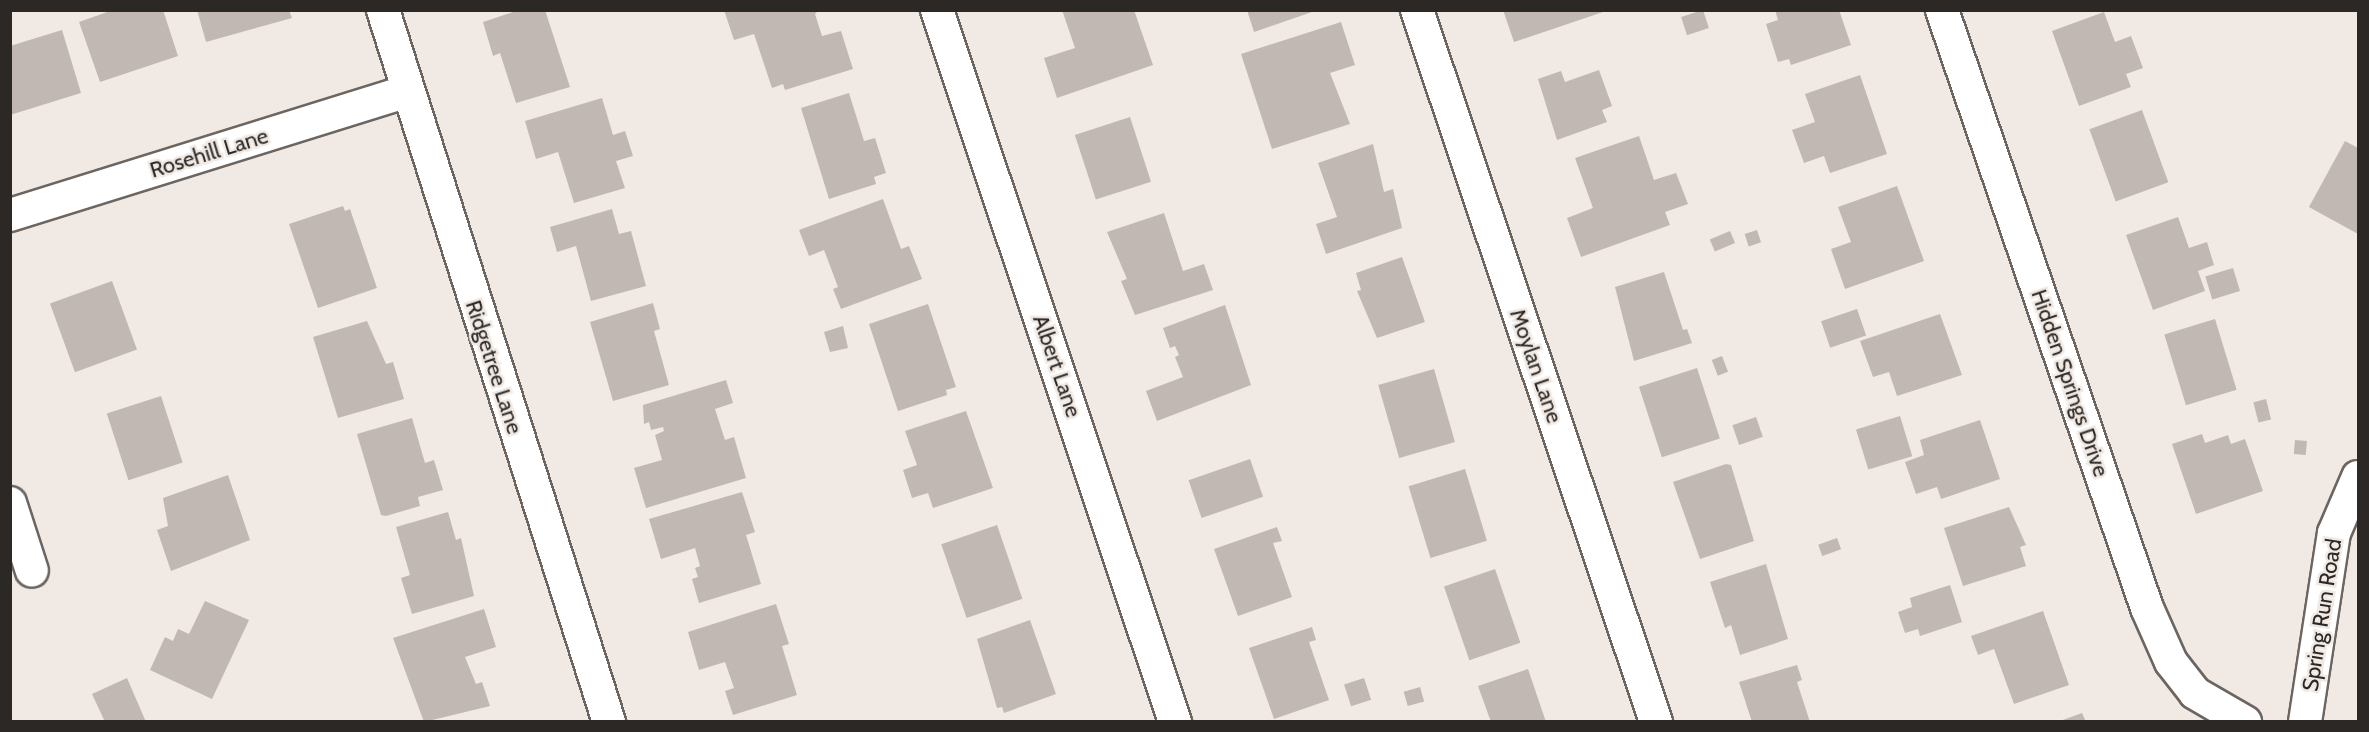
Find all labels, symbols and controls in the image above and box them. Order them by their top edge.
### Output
street label: Rosehill Lane [147,122,271,184]
street label: Hidden Springs Drive [2026,286,2114,480]
street label: Ridgetree Lane [460,297,528,437]
street label: Moylan Lane [1504,306,1568,426]
street label: Albert Lane [1027,311,1087,421]
street label: Spring Run Road [2297,537,2347,693]

